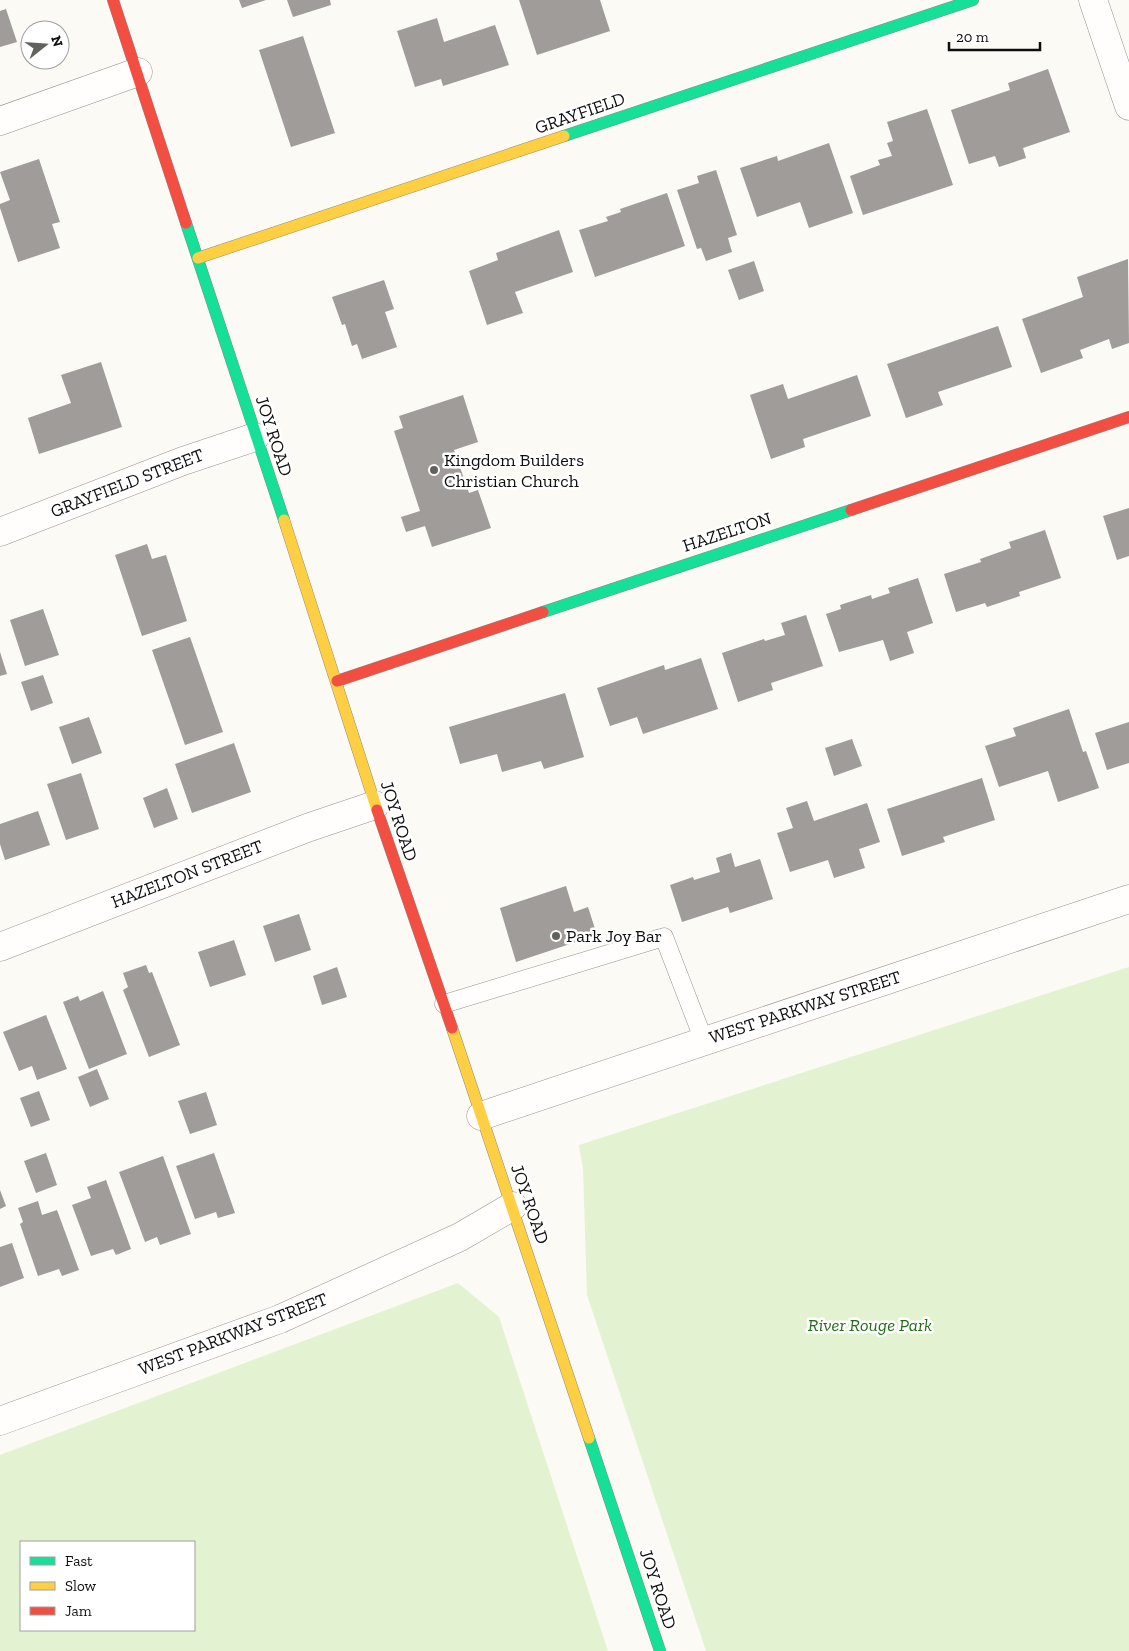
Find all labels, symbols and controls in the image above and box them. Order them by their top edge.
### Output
north arrow [20,20,70,70]
scale bar [949,20,1040,52]
text: 20 m [956,28,989,46]
text: N [47,34,67,49]
street label: GRAYFIELD [532,87,628,139]
street label: JOY ROAD [251,393,297,479]
street label: GRAYFIELD STREET [47,444,207,522]
place label: Kingdom Builders Christian Church [444,449,584,492]
marker: Kingdom Builders Christian Church [428,464,440,476]
street label: HAZELTON [680,507,774,557]
street label: JOY ROAD [376,778,422,864]
street label: HAZELTON STREET [108,835,266,913]
place label: Park Joy Bar [566,925,662,947]
marker: Park Joy Bar [550,930,562,942]
street label: WEST PARKWAY STREET [706,966,904,1048]
street label: JOY ROAD [506,1161,554,1247]
street label: WEST PARKWAY STREET [135,1288,331,1380]
park label: River Rouge Park [808,1314,932,1336]
legend [20,1541,195,1631]
street label: JOY ROAD [635,1546,681,1632]
text: Fast [65,1552,93,1570]
text: Slow [65,1577,97,1595]
text: Jam [65,1602,92,1620]

